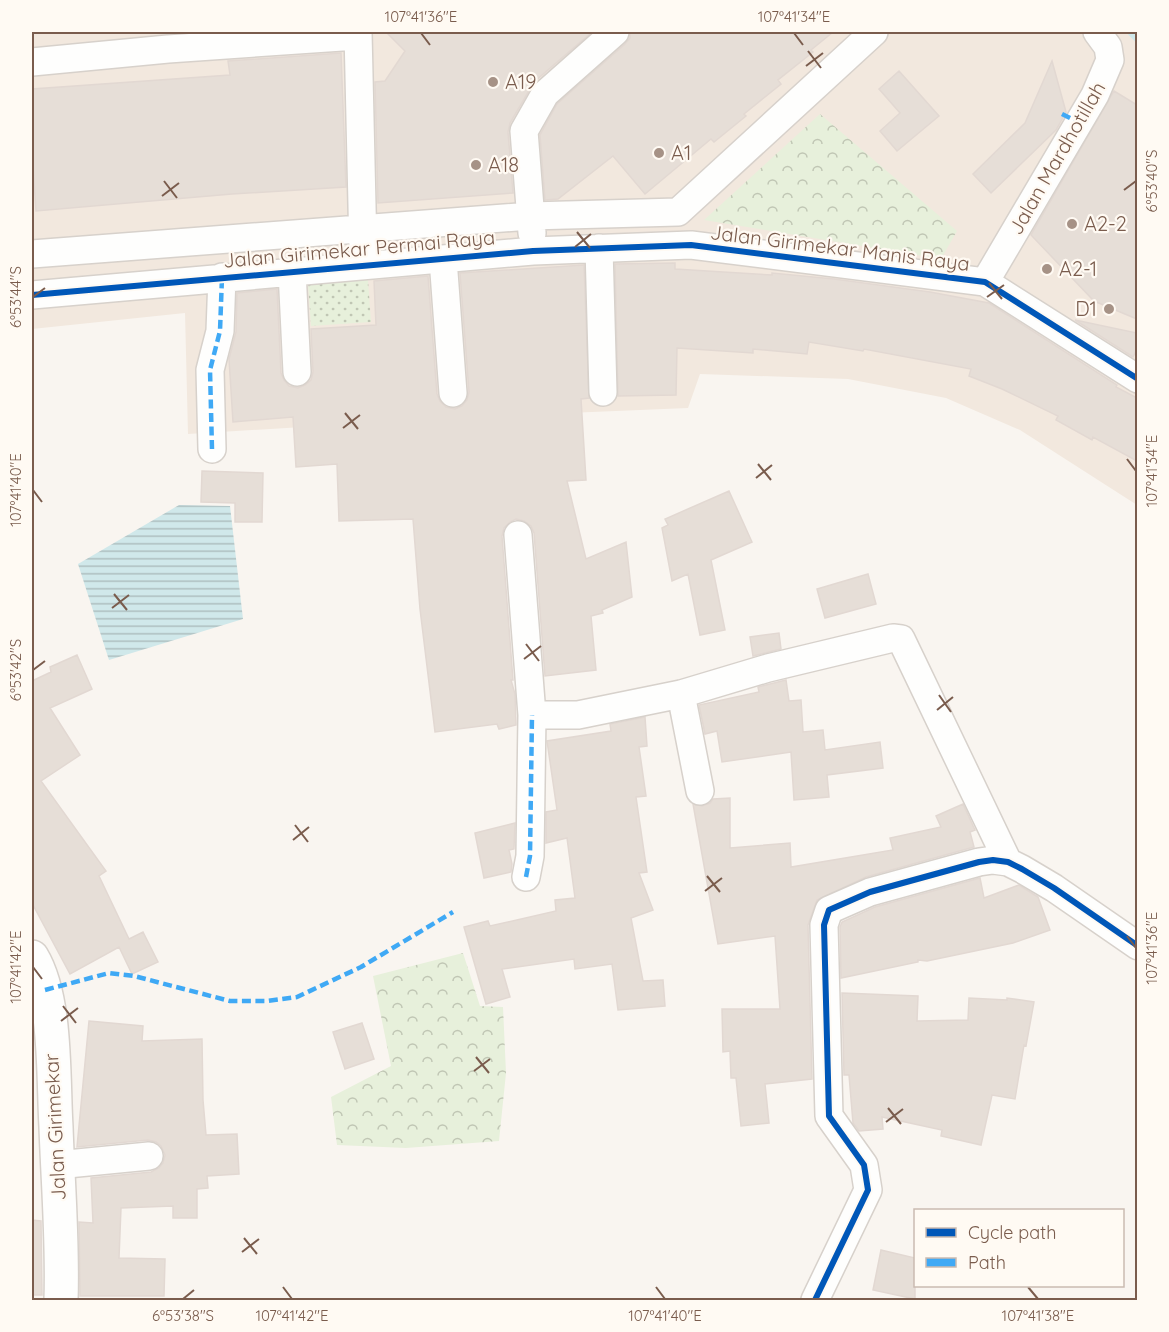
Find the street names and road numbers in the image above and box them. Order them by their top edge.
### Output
street label: Jalan Mardhotillah [1003,77,1111,239]
street label: Jalan Girimekar Manis Raya [709,219,971,276]
street label: Jalan Girimekar Permai Raya [222,224,496,273]
street label: Jalan Girimekar [38,1052,71,1201]

